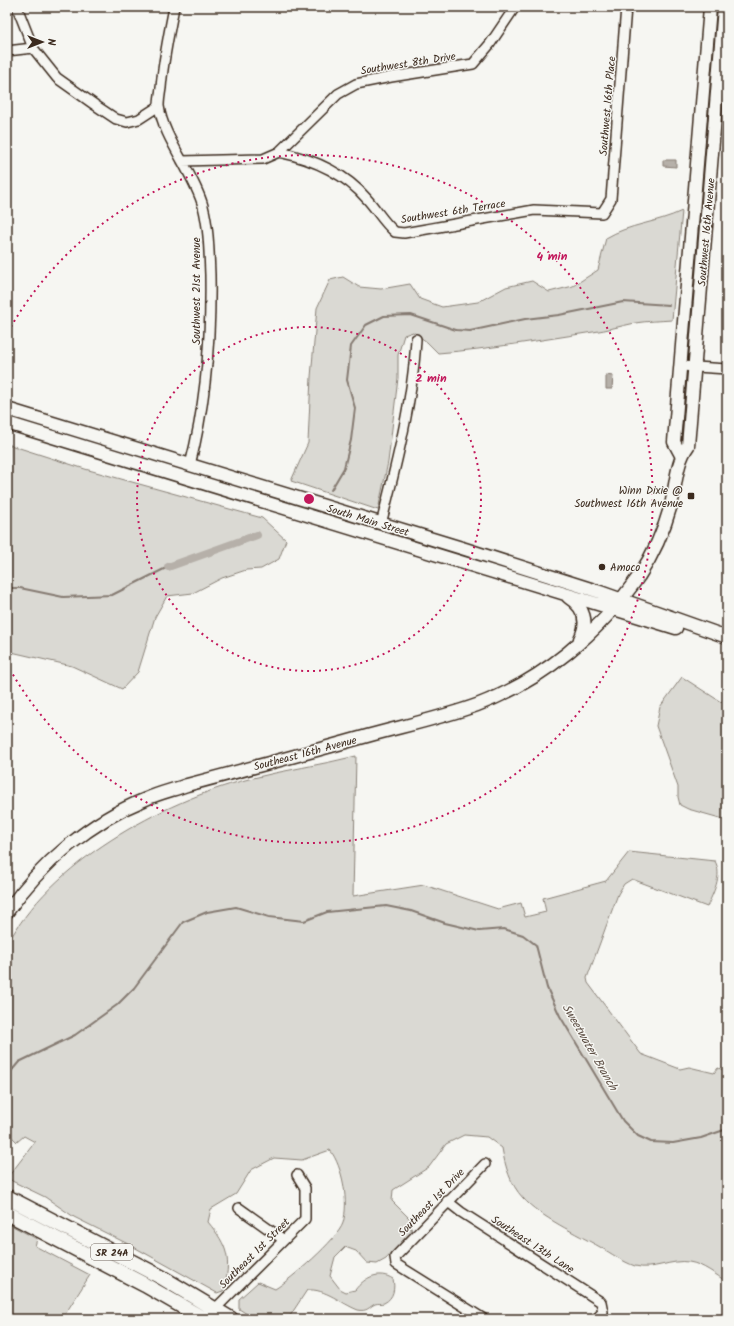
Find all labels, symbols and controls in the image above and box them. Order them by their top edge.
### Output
north arrow [22,22,62,62]
text: N [42,39,60,46]
street label: Southwest 8th Drive [359,48,457,80]
street label: Southwest 16th Place [595,56,621,157]
street label: Southwest 16th Avenue [693,177,721,287]
street label: Southwest 6th Terrace [400,195,507,229]
street label: Southwest 21st Avenue [188,237,206,345]
text: 4 min [537,247,568,266]
text: 2 min [415,369,447,388]
place label: Winn Dixie @ Southwest 16th Avenue [575,482,683,513]
marker: Winn Dixie @ Southwest 16th Avenue [686,491,696,501]
centre of rings [302,492,316,506]
street label: South Main Street [324,500,412,542]
place label: Amoco [610,559,640,577]
marker: Amoco [597,562,607,572]
street label: Southeast 16th Avenue [252,732,359,776]
water label: Sweetwater Branch [557,1000,623,1096]
street label: Southeast 1st Drive [394,1164,469,1241]
street label: Southeast 13th Lane [487,1211,578,1279]
street label: Southeast 1st Street [215,1213,295,1293]
road number: SR 24A [91,1244,133,1260]

